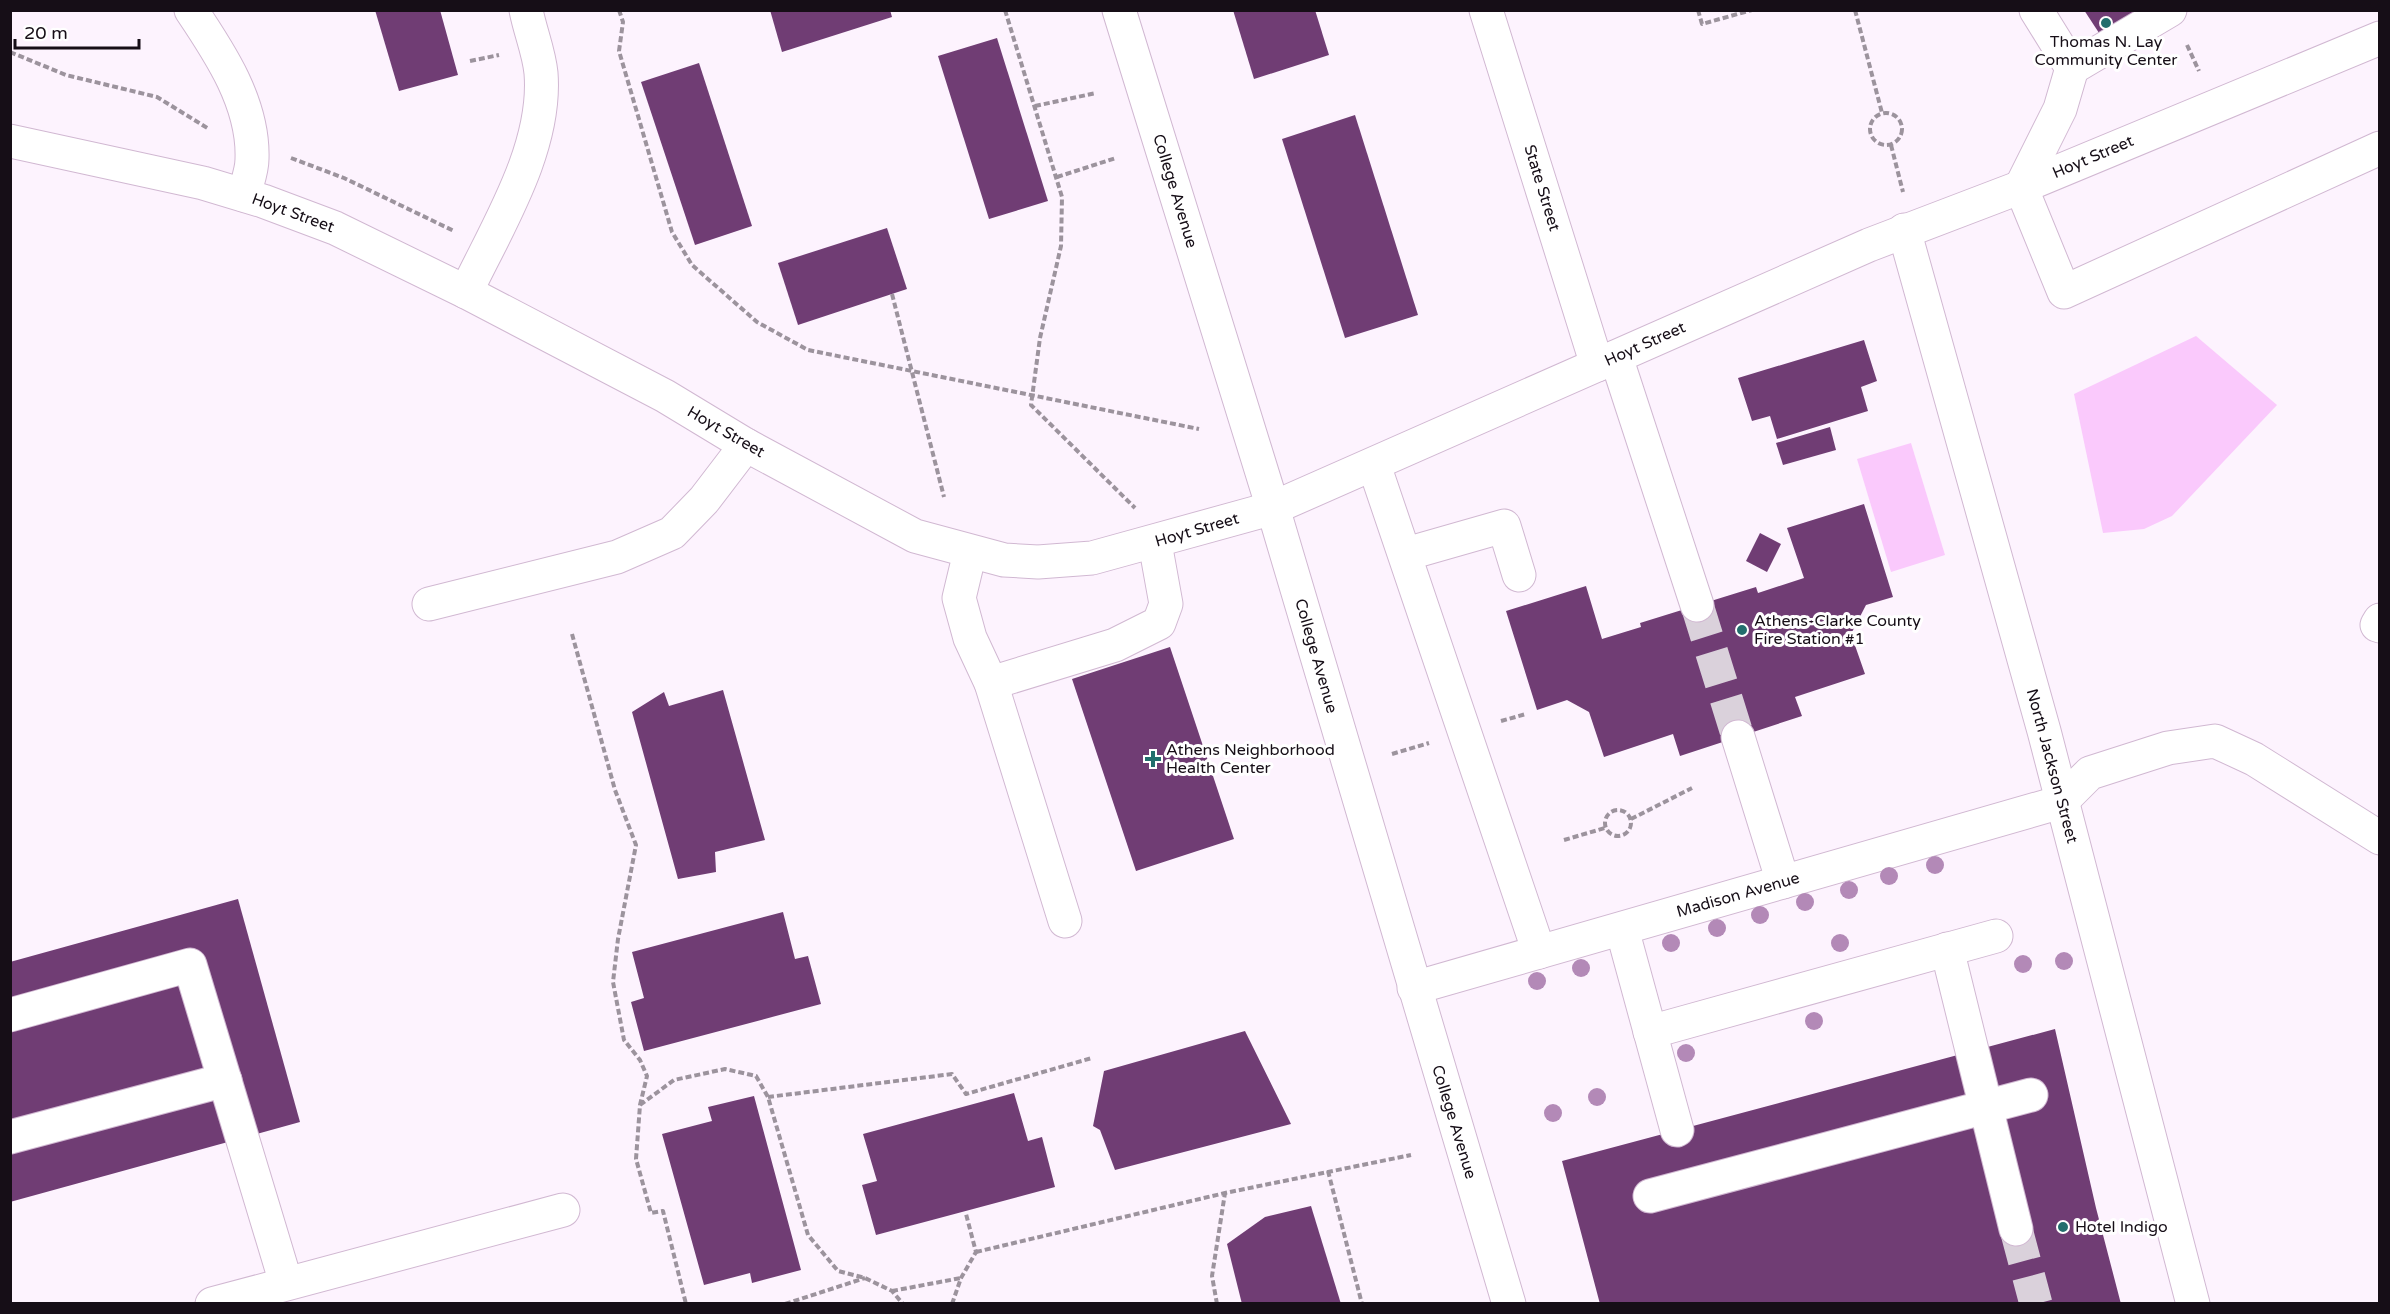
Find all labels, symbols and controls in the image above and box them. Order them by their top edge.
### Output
scale bar [15,12,140,50]
marker: Thomas N. Lay Community Center [2099,16,2113,30]
text: 20 m [24,22,68,44]
place label: Thomas N. Lay Community Center [2035,32,2178,70]
street label: Hoyt Street [2049,131,2137,183]
street label: College Avenue [1148,132,1202,250]
street label: State Street [1519,142,1565,234]
street label: Hoyt Street [249,189,337,237]
street label: Hoyt Street [1601,317,1689,371]
street label: Hoyt Street [684,402,768,462]
street label: Hoyt Street [1153,508,1241,552]
street label: College Avenue [1290,596,1342,716]
place label: Athens-Clarke County Fire Station #1 [1754,611,1921,649]
marker: Athens-Clarke County Fire Station #1 [1735,623,1749,637]
street label: North Jackson Street [2022,687,2082,845]
place label: Athens Neighborhood Health Center [1166,740,1335,778]
marker: Athens Neighborhood Health Center [1144,750,1162,768]
street label: Madison Avenue [1674,868,1802,922]
street label: College Avenue [1427,1063,1481,1181]
place label: Hotel Indigo [2075,1217,2168,1237]
marker: Hotel Indigo [2056,1220,2070,1234]

